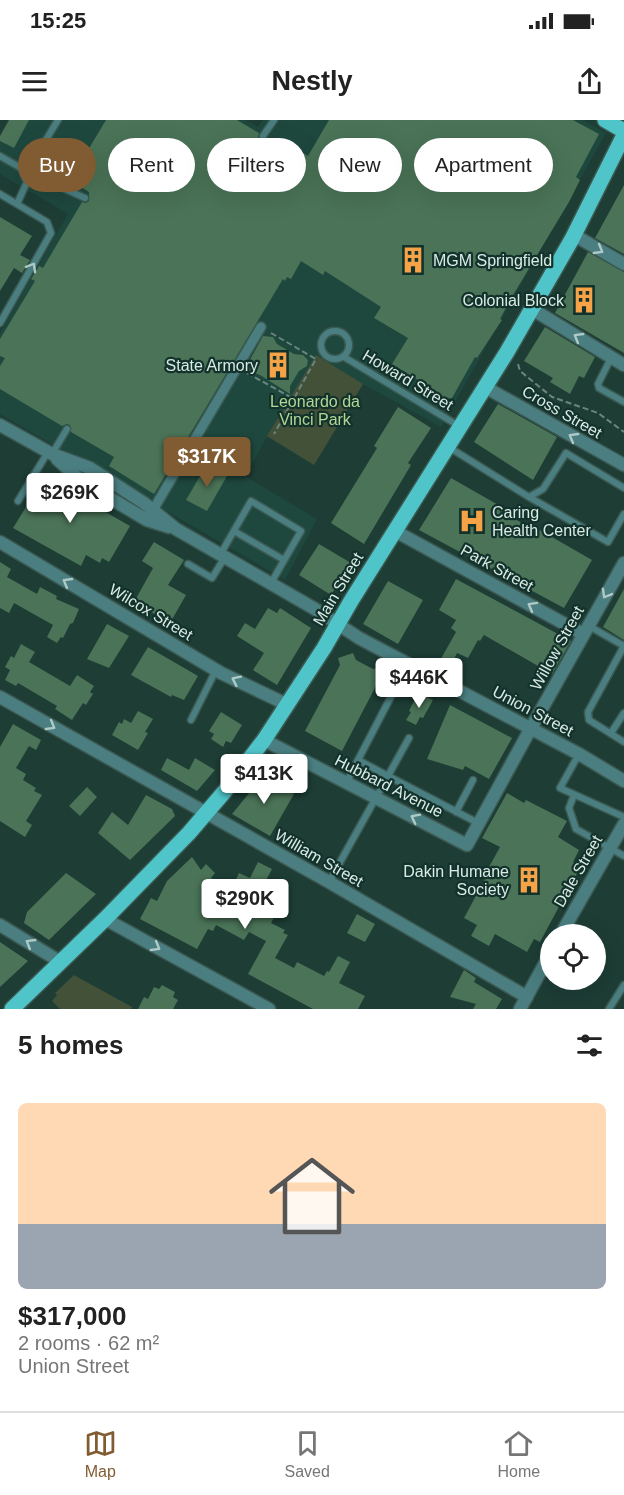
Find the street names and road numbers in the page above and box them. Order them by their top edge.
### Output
street label: Howard Street [360,346,457,414]
street label: Cross Street [519,382,605,442]
street label: Park Street [458,541,537,595]
street label: Main Street [310,549,367,628]
street label: Wilcox Street [106,580,196,644]
street label: Willow Street [527,603,587,693]
street label: Union Street [490,683,577,740]
street label: Hubbard Avenue [332,751,446,821]
street label: William Street [272,826,366,890]
street label: Dale Street [551,832,606,910]

